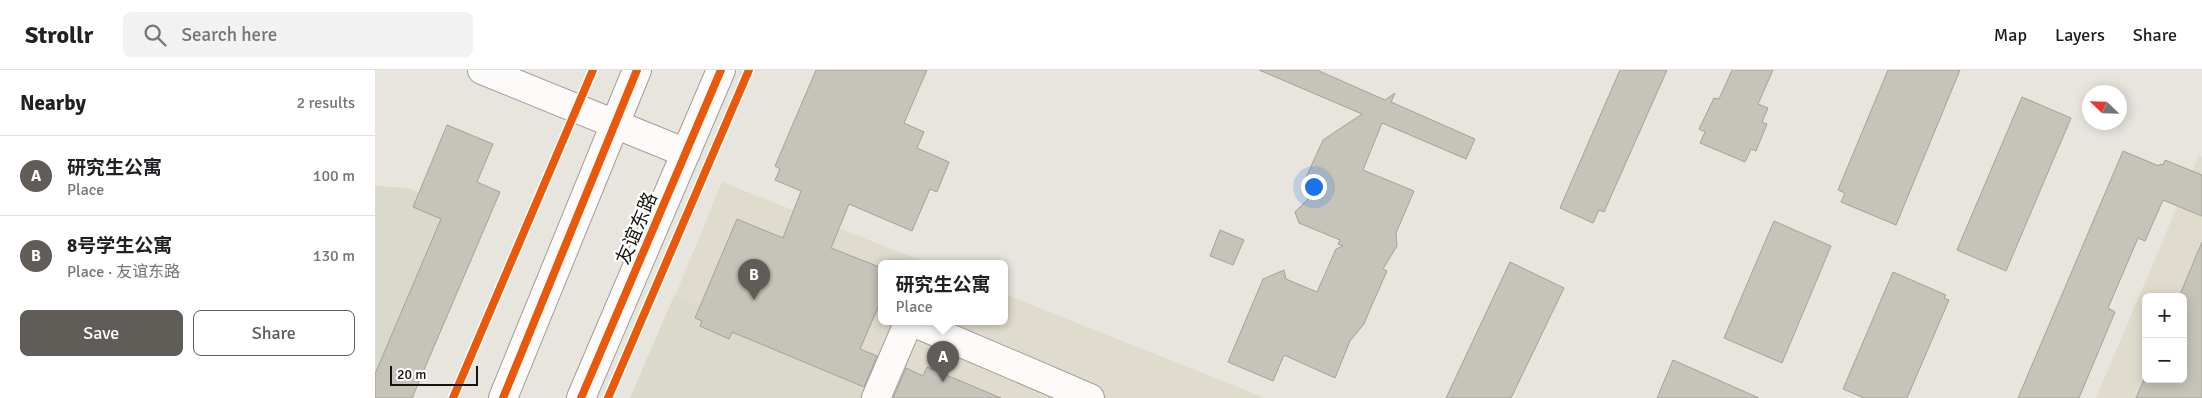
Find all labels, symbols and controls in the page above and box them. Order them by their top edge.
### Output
search box [123,12,473,57]
text: Strollr [25,20,93,50]
icon: search [141,21,169,49]
text: Search here [181,23,277,47]
text: Map [1994,24,2027,46]
text: Layers [2055,24,2105,46]
text: Share [2133,24,2177,46]
north arrow [2082,85,2127,130]
text: Nearby [20,90,86,116]
text: 2 results [296,93,355,113]
text: 研究生公寓 [67,156,162,180]
text: A [31,166,41,186]
text: 100 m [313,166,355,186]
your location [1301,174,1327,200]
text: Place [67,180,104,200]
street label: 友谊东路 [611,189,663,268]
text: 8号学生公寓 [67,234,172,258]
text: B [31,246,41,266]
text: 130 m [313,246,355,266]
pin: B [738,259,770,300]
popup [878,260,1008,325]
text: Place · 友谊东路 [67,262,180,282]
text: 研究生公寓 [895,273,991,297]
map controls [2142,293,2187,383]
button: + [2142,293,2187,338]
text: Place [895,297,933,317]
button: Save [20,310,183,356]
button: Share [193,310,355,356]
button: − [2142,338,2187,383]
pin: A [927,341,959,382]
scale bar [390,363,477,386]
text: 20 m [397,366,426,383]

